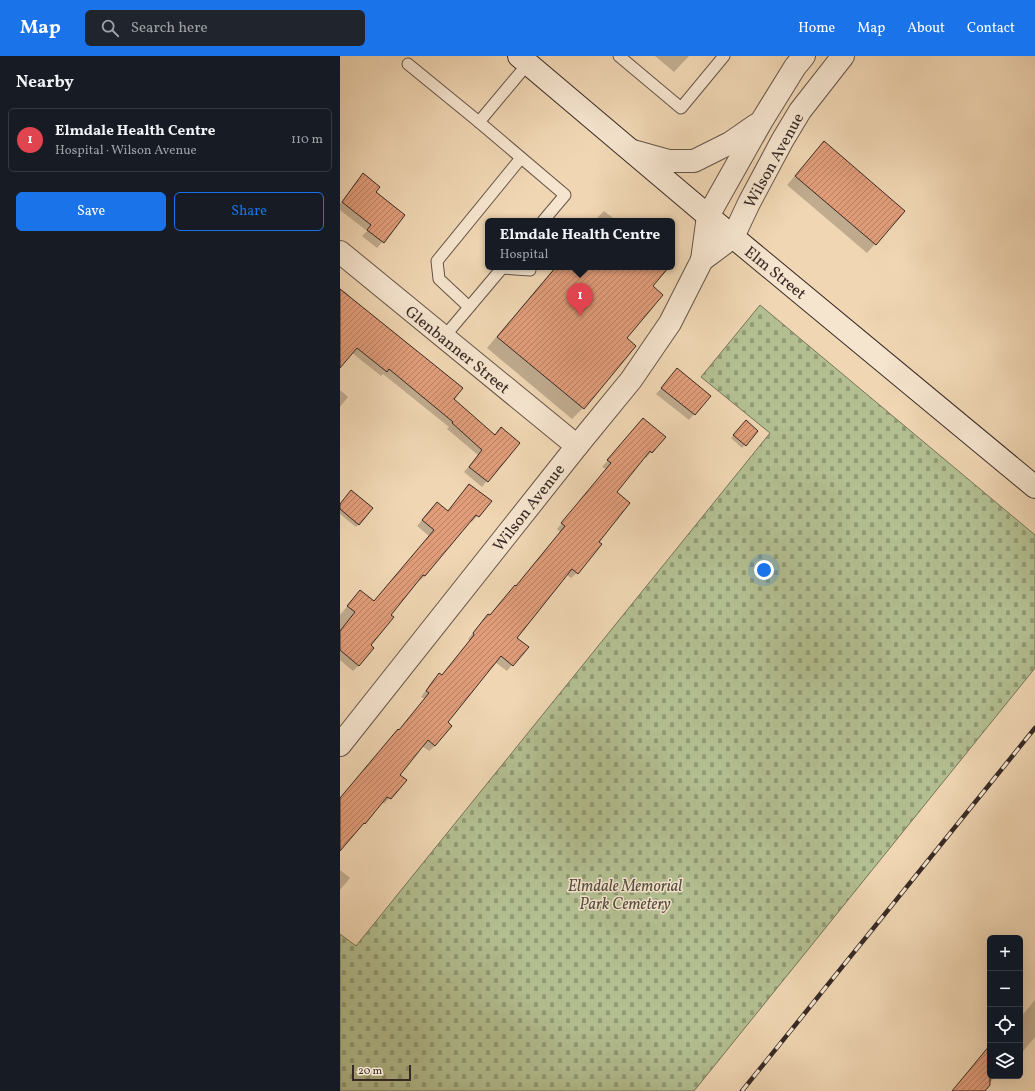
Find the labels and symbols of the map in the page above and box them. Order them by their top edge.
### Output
street label: Wilson Avenue [740,109,810,212]
street label: Elm Street [739,242,811,306]
pin: 1 [567,283,593,316]
street label: Glenbanner Street [400,301,514,400]
street label: Wilson Avenue [488,460,571,557]
your location [754,560,774,580]
park label: Elmdale Memorial Park Cemetery [568,876,682,916]
scale bar [352,1063,411,1082]

